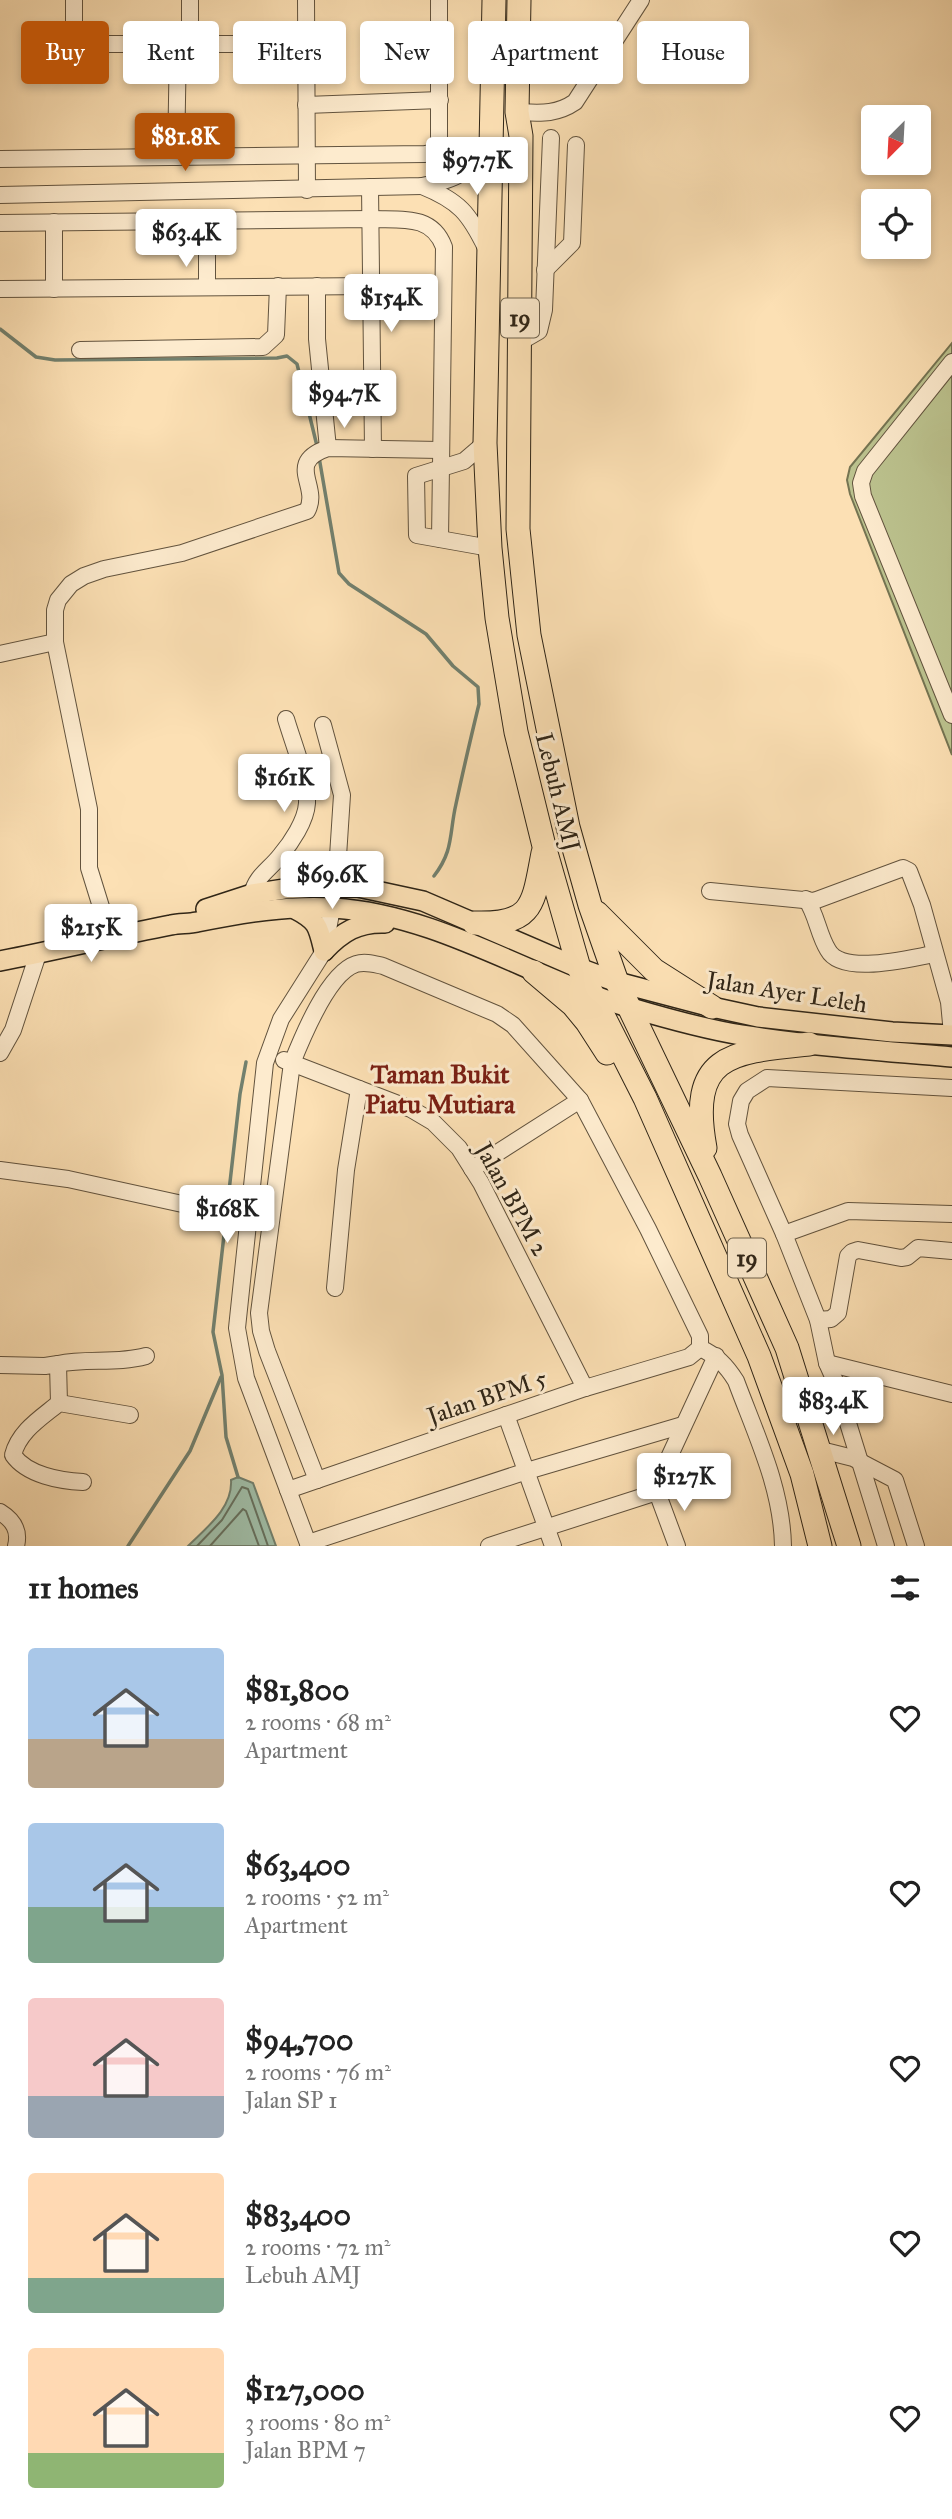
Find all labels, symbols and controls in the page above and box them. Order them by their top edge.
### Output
chip: Buy [21,21,109,84]
chip: Rent [123,21,219,84]
chip: Filters [233,21,346,84]
chip: New [360,21,454,84]
chip: Apartment [468,21,623,84]
chip: House [637,21,749,84]
north arrow [861,105,931,175]
map controls [861,105,931,259]
pin: $81.8K [128,114,242,173]
text: $81.8K [151,122,219,150]
pin: $97.7K [420,138,534,197]
text: $97.7K [442,146,512,174]
button: locate [861,189,931,259]
pin: $63.4K [129,210,243,269]
text: $63.4K [152,218,220,246]
pin: $154K [342,274,440,334]
text: $154K [360,283,422,311]
road number: 19 [501,298,539,338]
pin: $94.7K [287,370,401,430]
text: $94.7K [308,379,380,407]
street label: Lebuh AMJ [529,730,587,855]
pin: $161K [235,754,333,814]
text: $161K [254,763,314,791]
pin: $69.6K [275,852,389,911]
text: $69.6K [297,860,367,888]
pin: $215K [42,904,140,964]
text: $215K [60,913,122,941]
street label: Jalan Ayer Leleh [702,964,869,1019]
district label: Taman Bukit Piatu Mutiara [365,1058,516,1120]
street label: Jalan BPM 2 [467,1134,556,1261]
pin: $168K [178,1186,276,1245]
text: $168K [195,1194,259,1222]
road number: 19 [728,1238,766,1278]
street label: Jalan BPM 5 [420,1363,551,1432]
pin: $83.4K [776,1378,890,1437]
text: $83.4K [798,1386,868,1414]
pin: $127K [635,1454,733,1513]
text: $127K [653,1462,715,1490]
icon: filters [886,1569,924,1607]
text: 11 homes [28,1570,139,1606]
text: $81,800 [245,1672,349,1708]
icon: home [84,1676,168,1760]
icon: heart [886,1699,924,1737]
text: 2 rooms · 68 m² [245,1708,391,1736]
text: Apartment [245,1736,348,1764]
text: $63,400 [245,1847,350,1883]
icon: home [84,1851,168,1935]
icon: heart [886,1874,924,1912]
text: 2 rooms · 52 m² [245,1883,389,1911]
text: Apartment [245,1911,348,1939]
text: $94,700 [245,2022,353,2058]
icon: home [84,2026,168,2110]
icon: heart [886,2049,924,2087]
text: 2 rooms · 76 m² [245,2058,391,2086]
text: Jalan SP 1 [245,2086,337,2114]
text: $83,400 [245,2197,351,2233]
icon: home [84,2201,168,2285]
icon: heart [886,2224,924,2262]
text: 2 rooms · 72 m² [245,2233,390,2261]
text: Lebuh AMJ [245,2261,361,2289]
text: $127,000 [245,2372,365,2408]
icon: home [84,2376,168,2460]
icon: heart [886,2399,924,2437]
text: 3 rooms · 80 m² [245,2408,390,2436]
text: Jalan BPM 7 [245,2436,366,2464]

